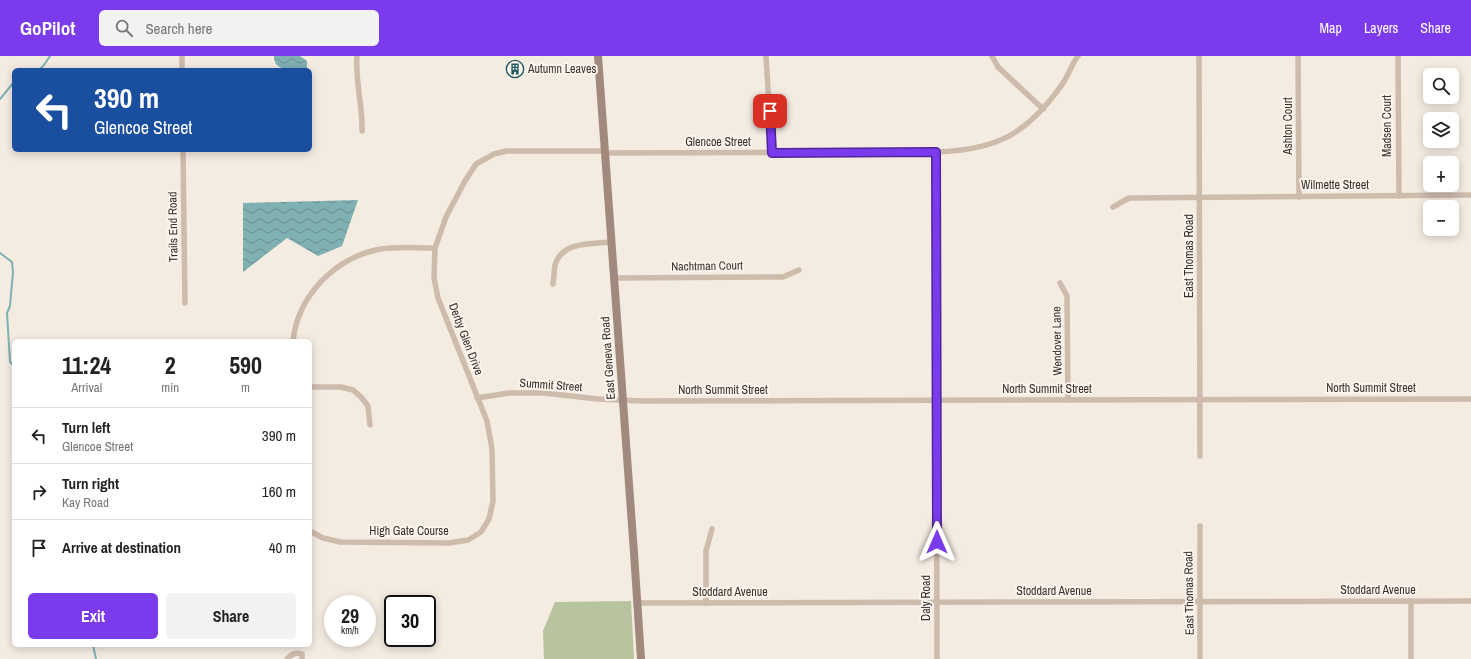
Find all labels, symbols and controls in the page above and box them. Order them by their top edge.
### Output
search box [99,10,379,46]
text: GoPilot [20,15,75,41]
icon: search [113,17,135,39]
text: Search here [145,18,212,39]
text: Map [1320,19,1342,37]
text: Layers [1364,19,1398,37]
text: Share [1420,19,1451,37]
building icon: Autumn Leaves [505,59,525,79]
place label: Autumn Leaves [527,61,596,77]
map controls [1423,68,1459,236]
button: search [1423,68,1459,104]
text: 390 m [94,79,159,117]
icon: left [28,84,80,136]
pin [753,94,787,128]
street label: Madsen Court [1379,95,1395,157]
street label: Ashton Court [1280,97,1296,156]
icon: arrive [759,100,781,122]
button: layers [1423,112,1459,148]
text: Glencoe Street [94,115,192,140]
street label: Glencoe Street [685,134,751,150]
button: + [1423,156,1459,192]
street label: Wilmette Street [1301,177,1369,193]
street label: Trails End Road [164,191,182,263]
button: − [1423,200,1459,236]
street label: East Thomas Road [1181,214,1197,298]
street label: Nachtman Court [671,257,743,275]
street label: Derby Glen Drive [445,301,487,377]
street label: Wendover Lane [1048,306,1066,376]
street label: East Geneva Road [597,316,619,400]
text: 11:24 [62,349,111,381]
text: 2 [165,349,176,381]
text: 590 [229,349,262,381]
street label: Summit Street [519,375,583,395]
text: Arrival [71,379,102,396]
text: min [161,379,179,396]
text: m [241,379,250,396]
street label: North Summit Street [1326,380,1416,396]
street label: North Summit Street [1002,381,1092,397]
street label: North Summit Street [678,382,768,398]
text: Turn left [62,417,110,438]
icon: left [28,425,50,447]
text: 390 m [262,425,296,446]
text: Glencoe Street [62,438,133,455]
text: Turn right [62,473,119,494]
icon: right [28,481,50,503]
text: 160 m [262,481,296,502]
text: Kay Road [62,494,109,511]
position arrow [916,521,958,563]
street label: High Gate Course [369,523,449,539]
icon: arrive [28,537,50,559]
text: Arrive at destination [62,537,181,558]
text: 40 m [269,537,296,558]
street label: East Thomas Road [1180,551,1198,635]
street label: Daly Road [918,575,934,621]
street label: Stoddard Avenue [1340,582,1416,598]
street label: Stoddard Avenue [1016,583,1092,599]
street label: Stoddard Avenue [692,584,768,600]
button: Exit [28,593,158,639]
button: Share [166,593,296,639]
speed limit sign: 30 [384,595,436,647]
text: 29 [341,602,359,629]
text: km/h [341,624,359,637]

